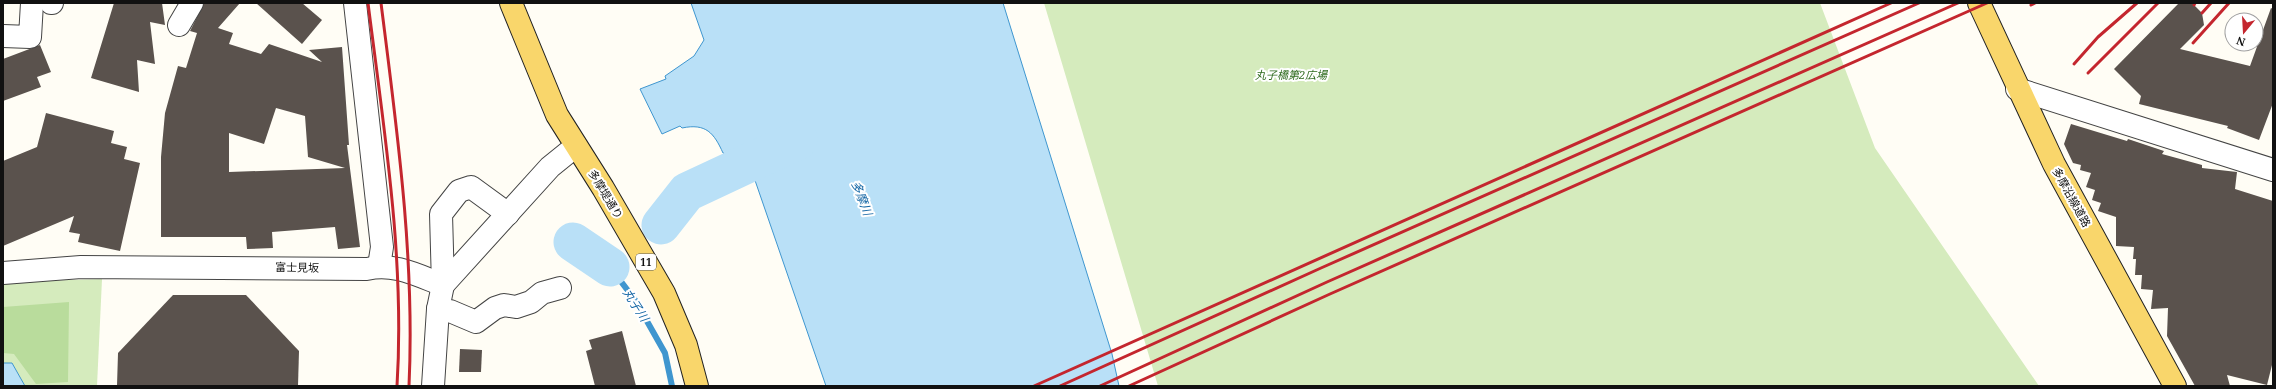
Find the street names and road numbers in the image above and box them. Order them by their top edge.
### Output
street label: 多摩沿線道路 [2049,165,2095,229]
street label: 多摩堤通り [585,167,627,221]
road number: 11 [636,254,656,270]
street label: 富士見坂 [275,259,319,275]

